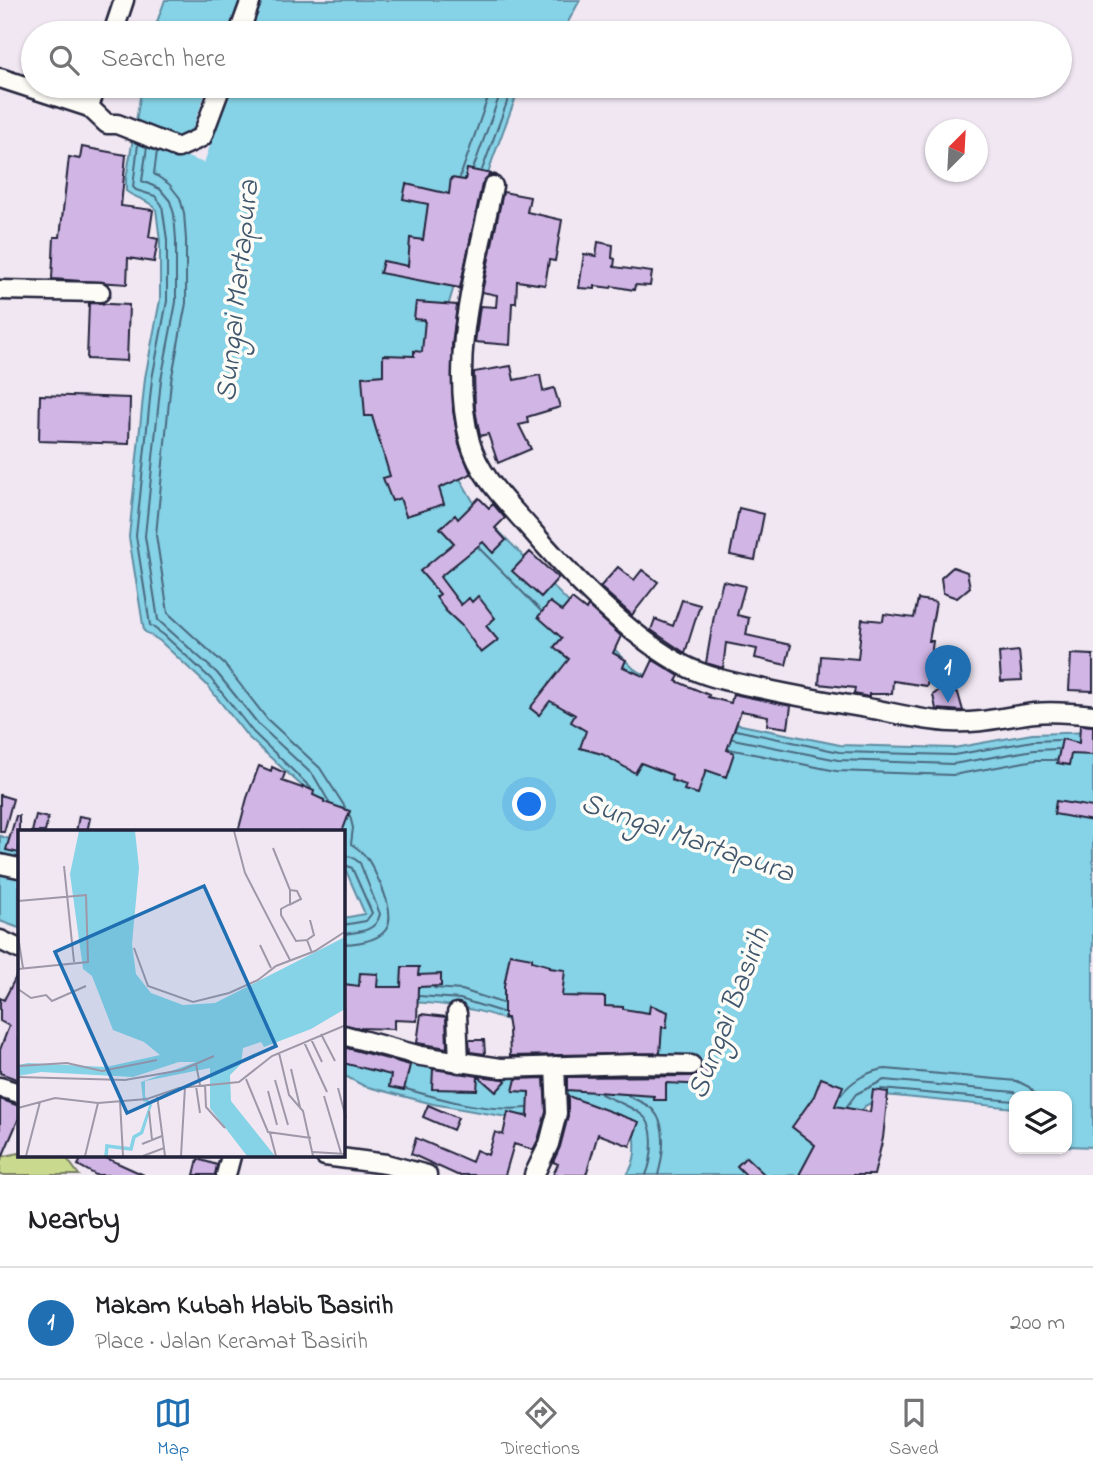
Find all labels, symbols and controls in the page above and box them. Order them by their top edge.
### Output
search box [21,21,1072,98]
icon: search [45,41,83,79]
text: Search here [101,41,226,79]
north arrow [925,119,988,182]
water label: Sungai Martapura [205,177,273,404]
pin: 1 [925,645,971,703]
water label: Sungai Martapura [575,782,800,896]
your location [512,787,546,821]
inset map [18,830,345,1158]
water label: Sungai Basirih [677,922,783,1106]
map controls [1009,1091,1072,1154]
button: layers [1009,1091,1072,1154]
text: Nearby [28,1199,120,1243]
text: Makam Kubah Habib Basirih [95,1288,393,1326]
text: 1 [47,1307,55,1340]
text: 200 m [1010,1307,1065,1340]
text: Place · Jalan Keramat Basirih [95,1326,368,1359]
tab: Map [154,1394,192,1463]
tab: Directions [501,1394,580,1463]
tab: Saved [889,1394,939,1463]

